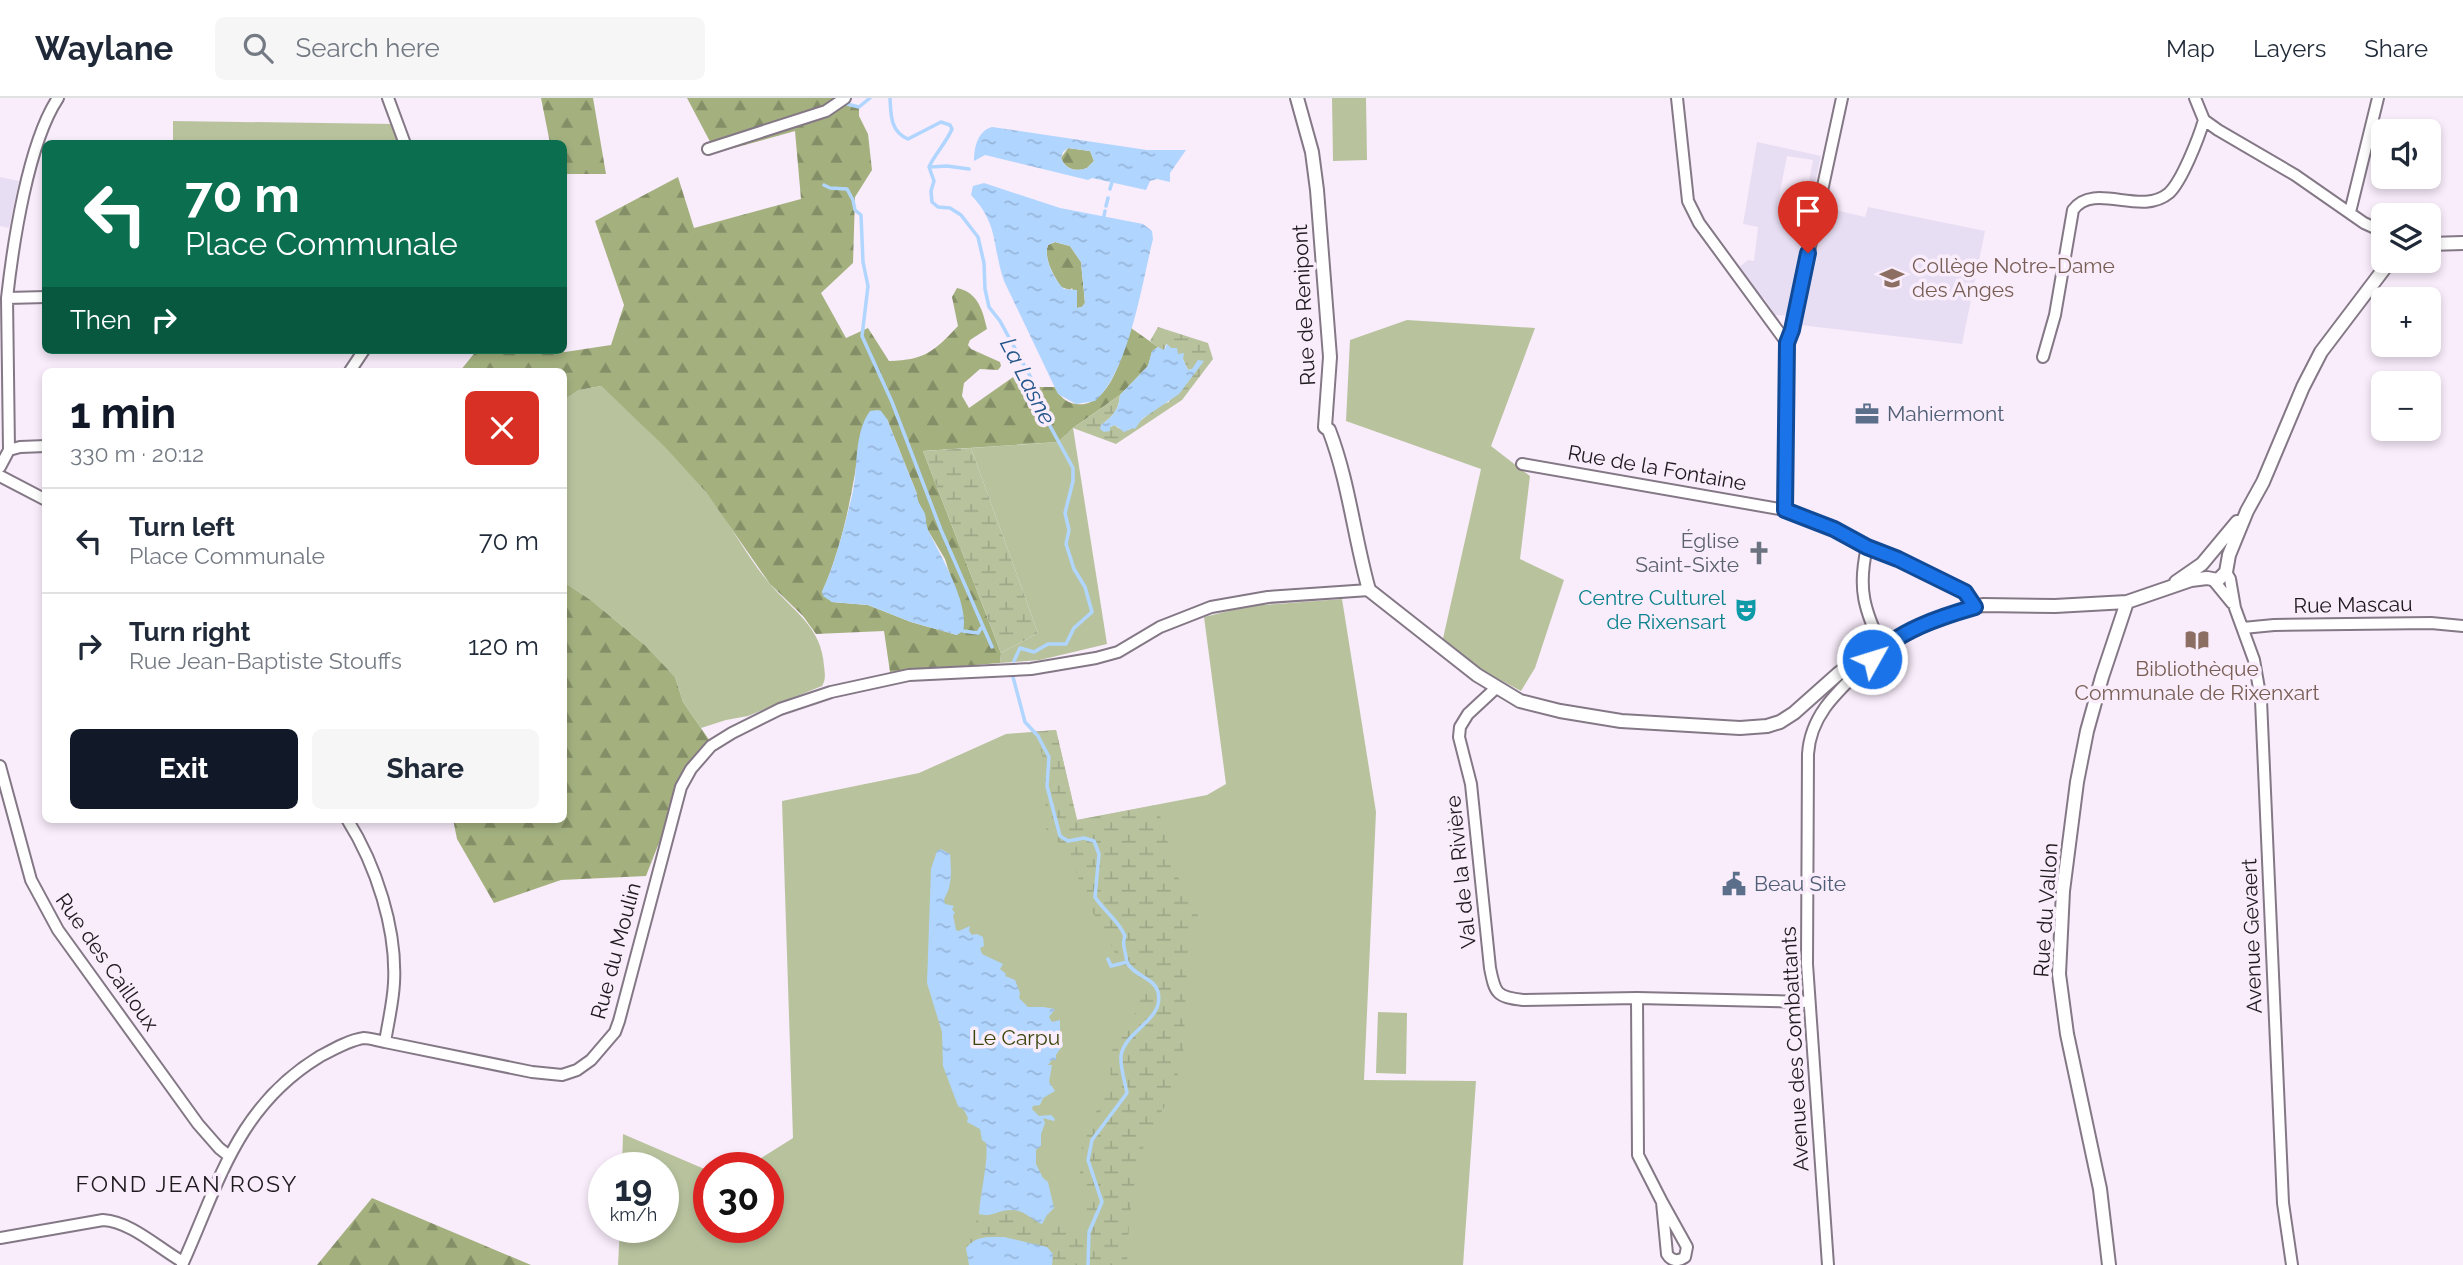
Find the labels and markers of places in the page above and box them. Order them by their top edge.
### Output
pin [1778,181,1838,253]
place label: Collège Notre-Dame des Anges [1912,253,2115,302]
school or university icon: Collège Notre-Dame des Anges [1878,264,1906,292]
office icon: Mahiermont [1853,400,1881,428]
place label: Mahiermont [1887,401,2004,426]
place label: Église Saint-Sixte [1635,528,1739,577]
church icon: Église Saint-Sixte [1745,539,1773,567]
place label: Centre Culturel de Rixensart [1578,585,1726,634]
theatre icon: Centre Culturel de Rixensart [1732,596,1760,624]
library icon: Bibliothèque Communale de Rixenxart [2183,626,2211,654]
place label: Bibliothèque Communale de Rixenxart [2075,656,2320,705]
public building icon: Beau Site [1720,870,1748,898]
place label: Beau Site [1754,871,1846,896]

